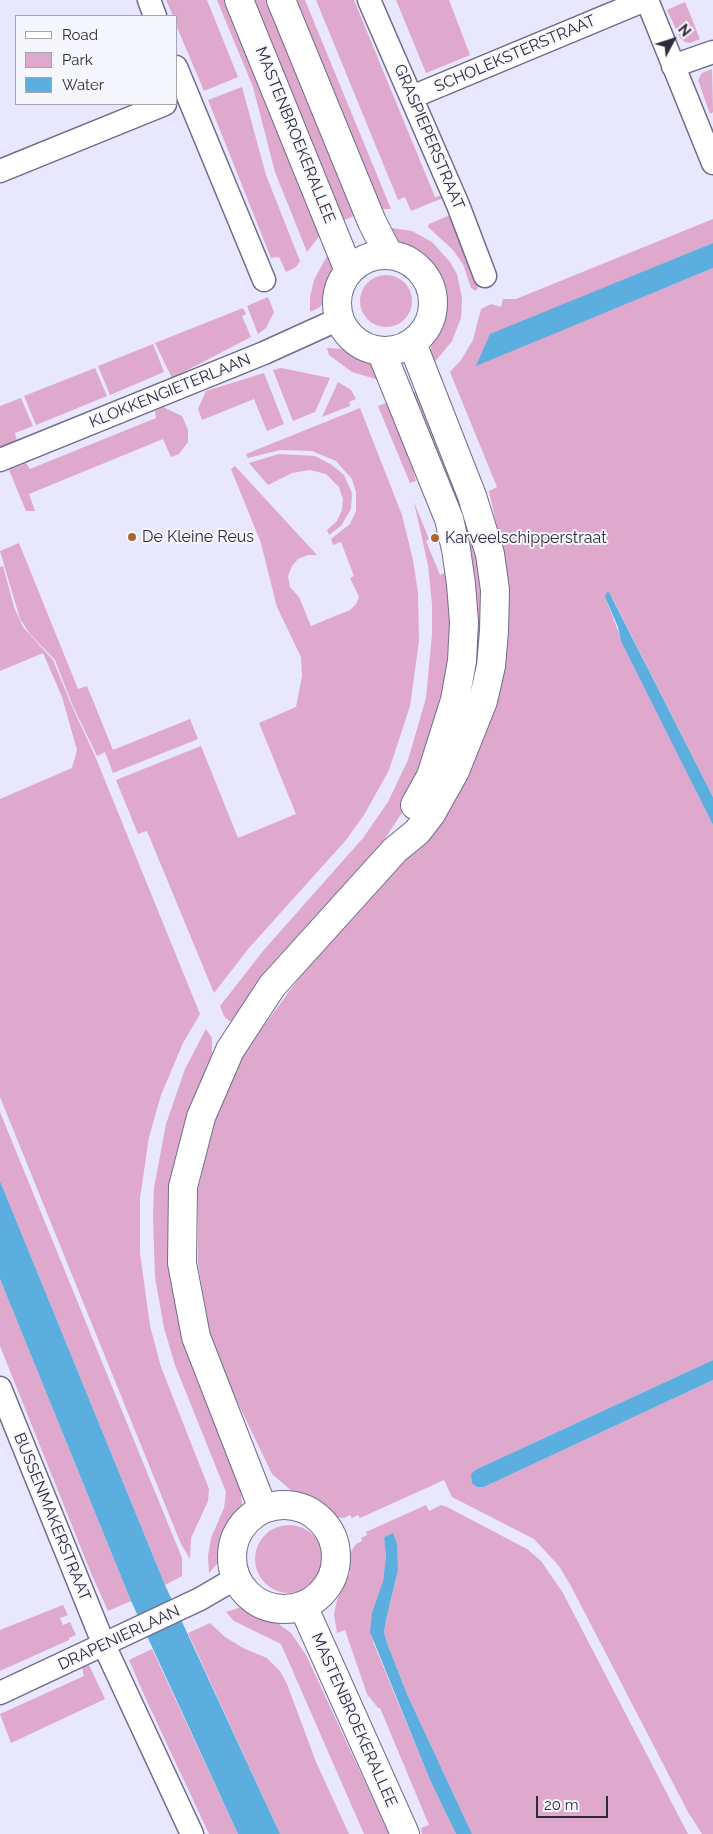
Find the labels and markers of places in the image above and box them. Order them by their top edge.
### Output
place label: De Kleine Reus [142,527,254,547]
place label: Karveelschipperstraat [445,528,606,548]
marker: De Kleine Reus [126,531,138,543]
marker: Karveelschipperstraat [429,532,441,544]

